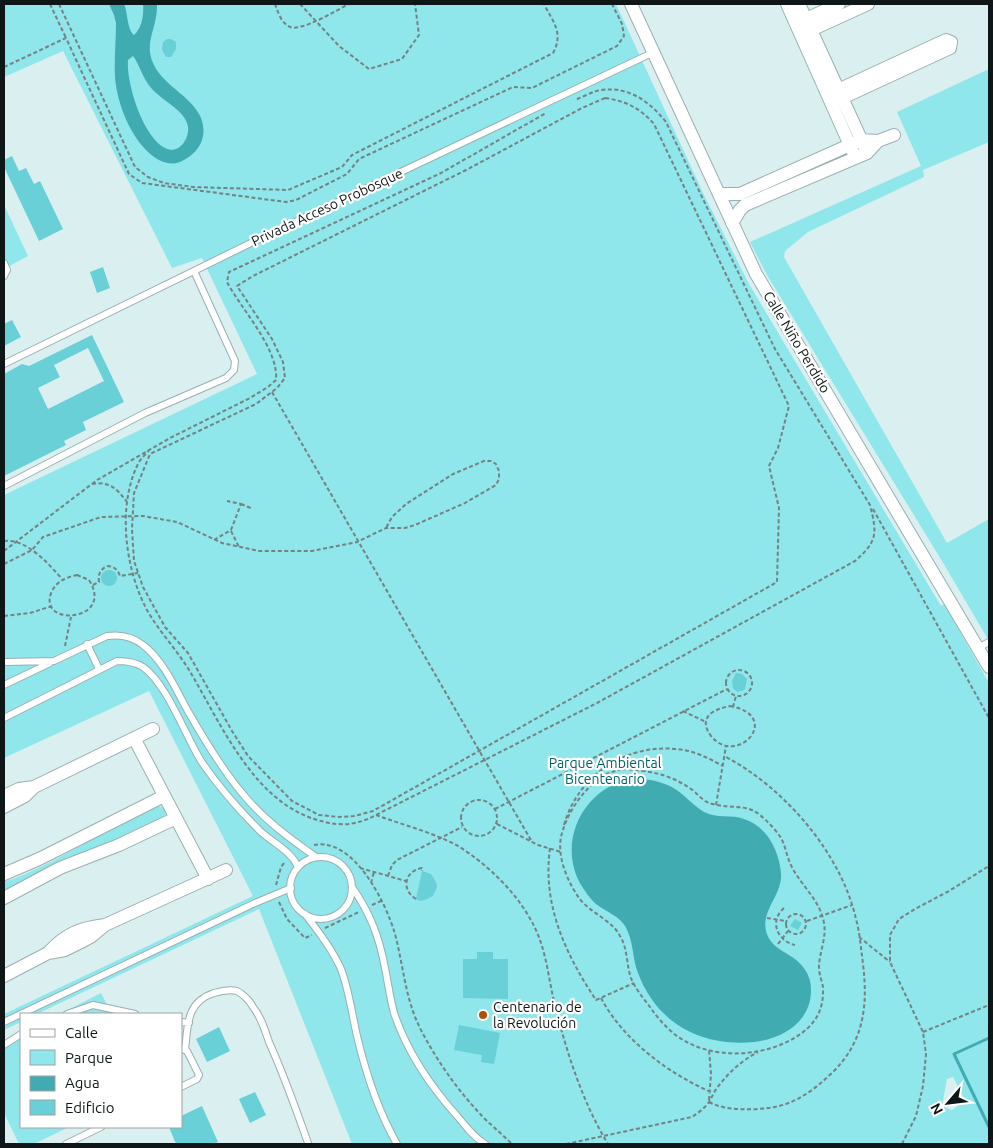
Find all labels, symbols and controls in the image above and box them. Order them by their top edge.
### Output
street label: Privada Acceso Probosque [249,165,405,249]
street label: Calle Niño Perdido [760,288,834,396]
park label: Parque Ambiental Bicentenario [549,755,662,787]
place label: Centenario de la Revolución [493,999,582,1031]
marker: Centenario de la Revolución [477,1009,489,1021]
legend [20,1013,182,1128]
text: Calle [65,1024,98,1041]
text: Parque [65,1049,113,1066]
text: Agua [65,1074,100,1091]
north arrow [923,1078,973,1128]
text: Edificio [65,1099,114,1116]
text: N [927,1101,946,1117]

